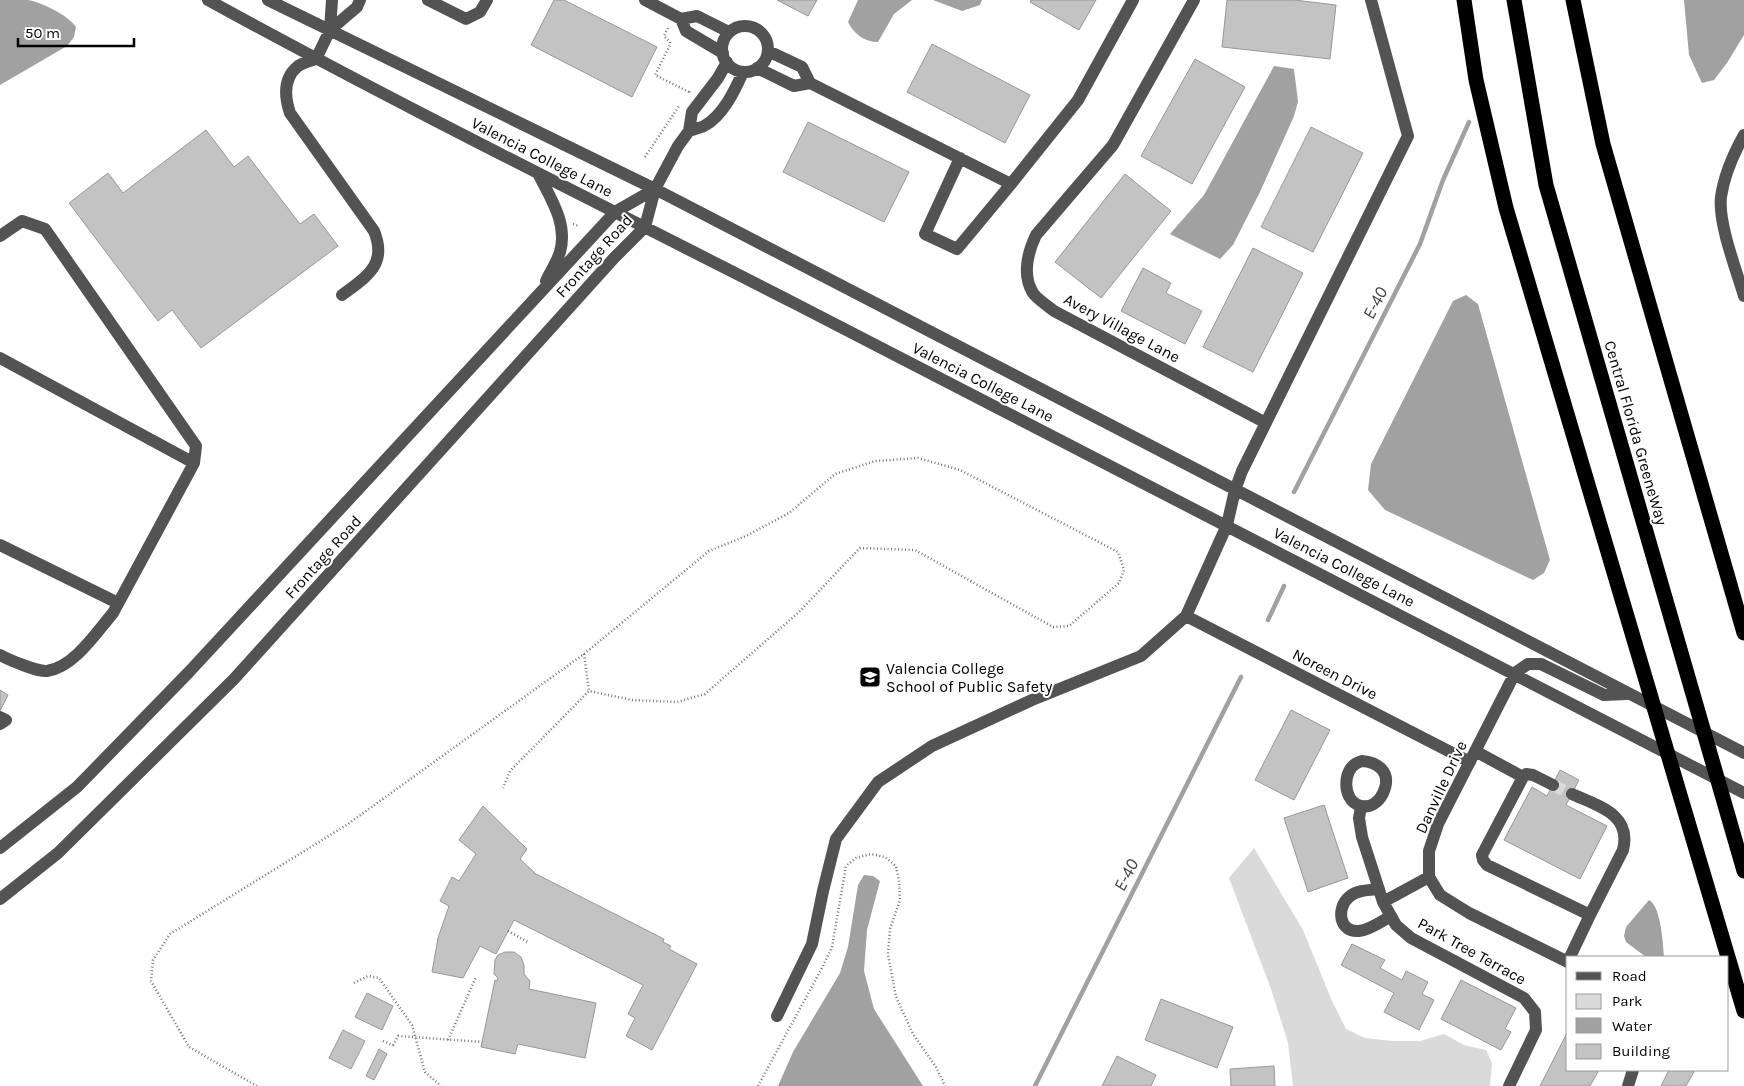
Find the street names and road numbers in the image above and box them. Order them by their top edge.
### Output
street label: Valencia College Lane [468,113,616,201]
street label: Frontage Road [552,211,636,301]
street label: Avery Village Lane [1061,289,1183,367]
street label: Valencia College Lane [909,338,1057,426]
street label: Central Florida GreeneWay [1601,338,1672,528]
street label: Frontage Road [281,512,365,602]
street label: Valencia College Lane [1270,523,1418,611]
street label: Noreen Drive [1289,644,1381,704]
street label: Danville Drive [1411,738,1471,836]
street label: Park Tree Terrace [1414,913,1530,989]

